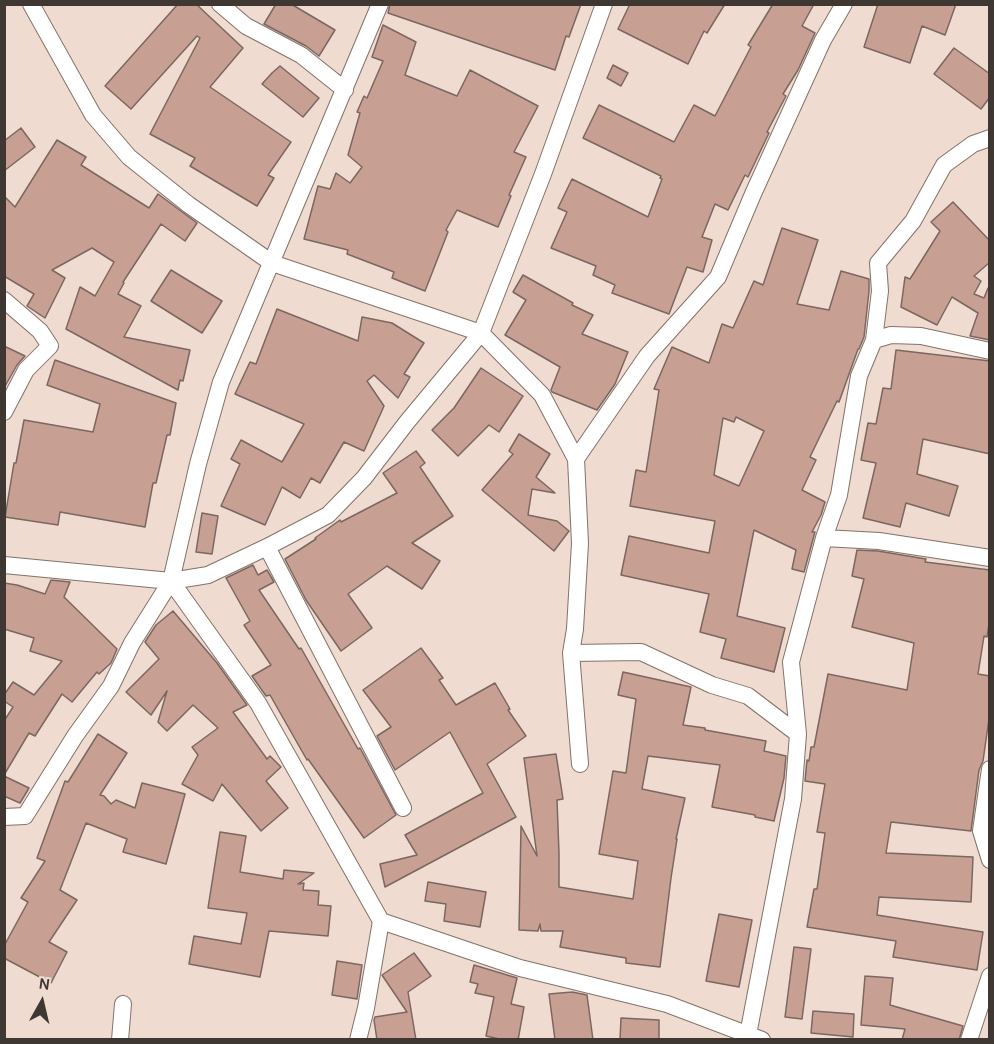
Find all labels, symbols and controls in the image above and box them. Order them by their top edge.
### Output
north arrow [12,972,72,1032]
text: N [38,973,52,994]

